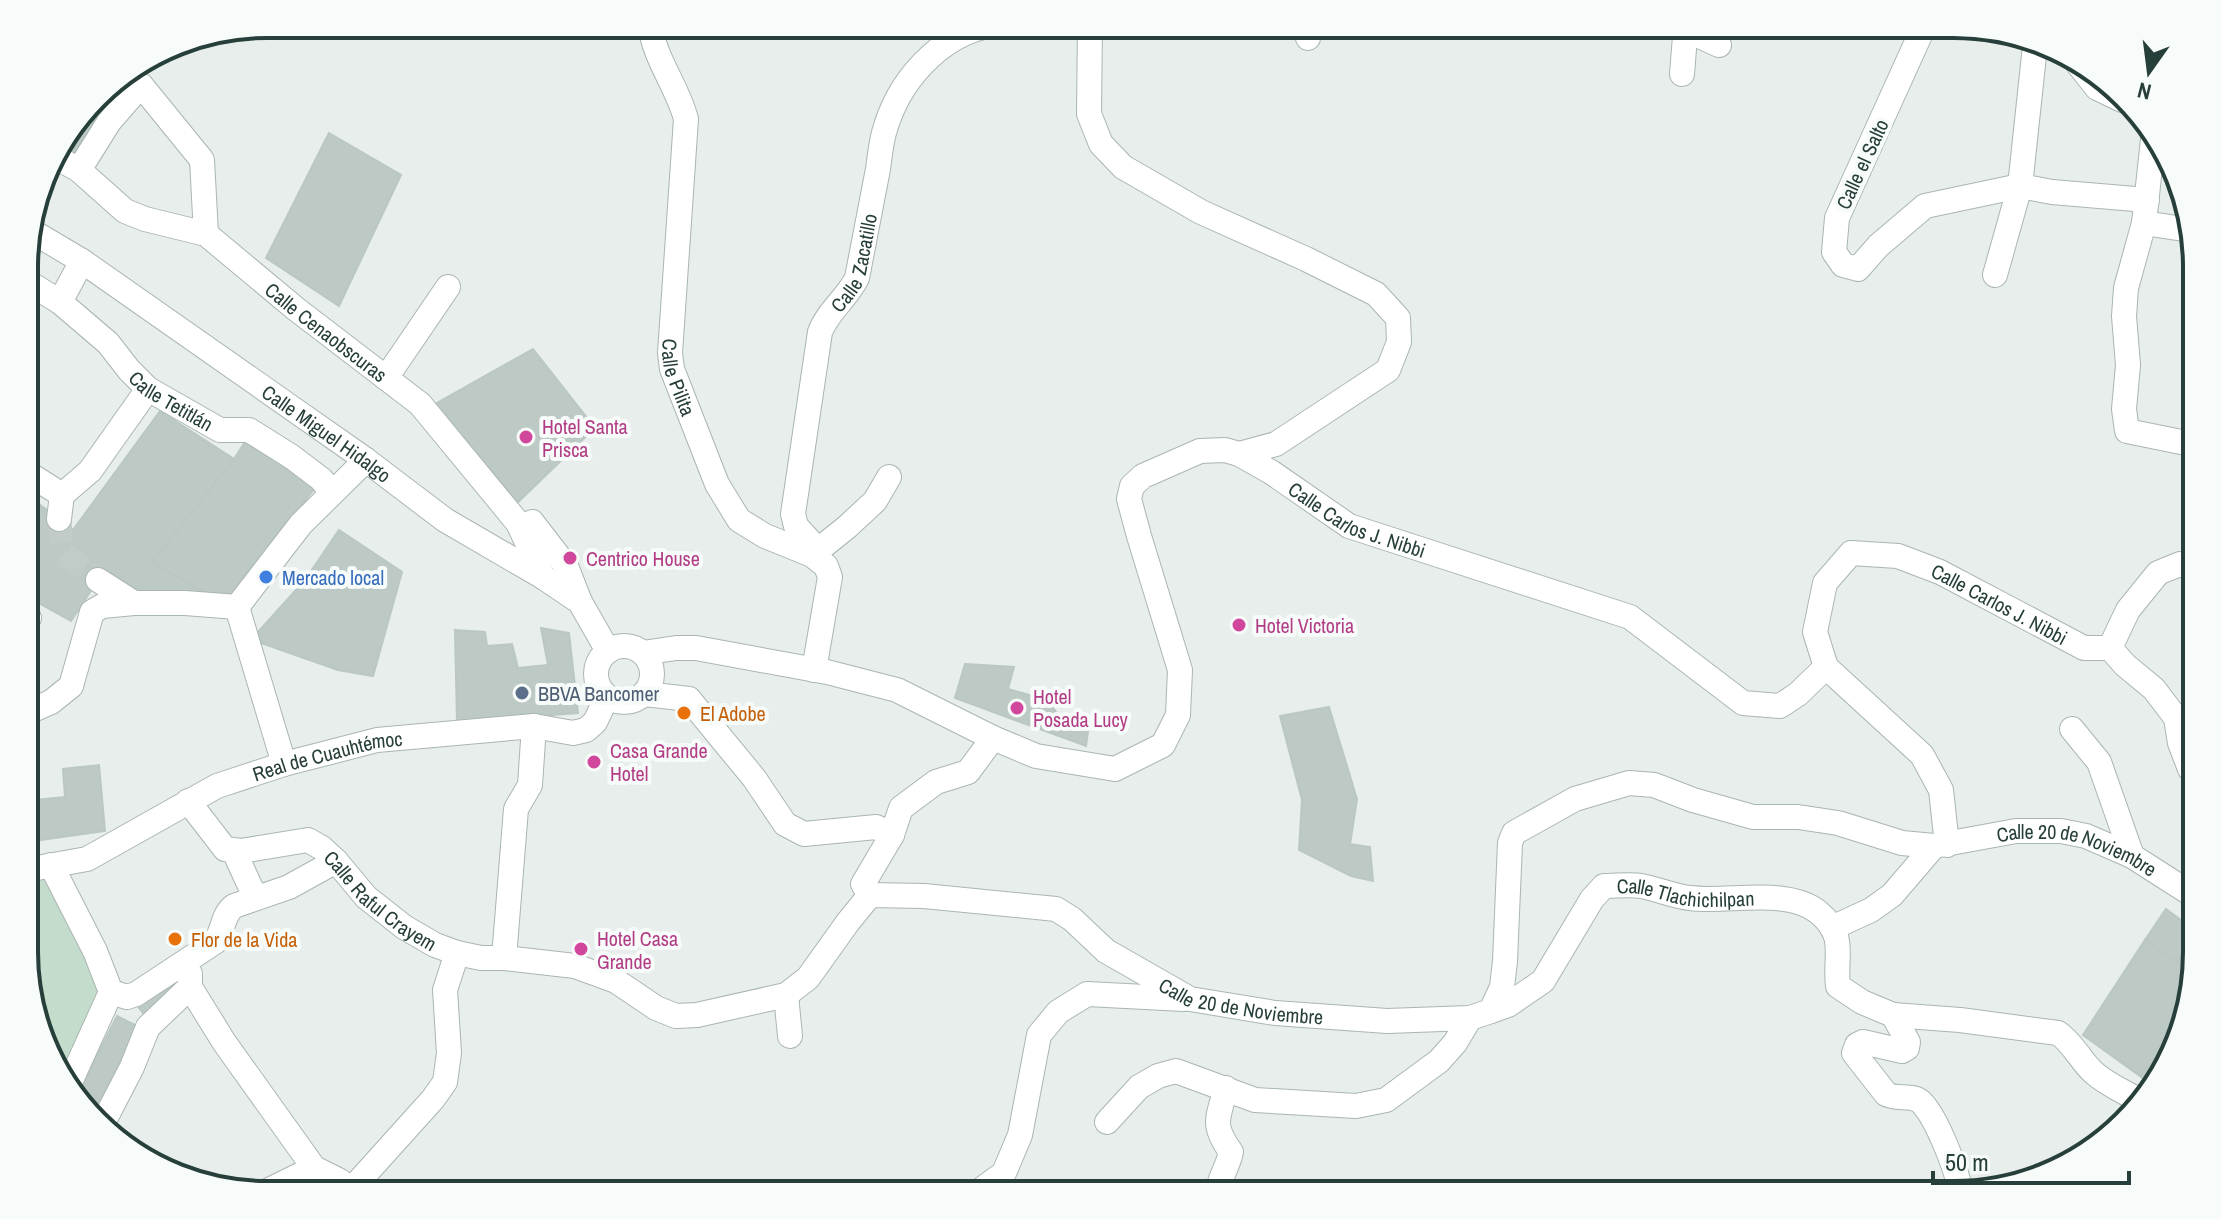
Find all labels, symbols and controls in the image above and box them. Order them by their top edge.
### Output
north arrow [2109,32,2189,112]
text: N [2134,75,2154,108]
street label: Calle el Salto [1829,115,1895,213]
street label: Calle Zacatillo [824,211,883,318]
street label: Calle Cenaobscuras [260,276,393,388]
street label: Calle Pilita [656,338,702,420]
street label: Calle Tetitlán [123,364,218,437]
street label: Calle Miguel Hidalgo [257,378,397,488]
place label: Hotel Santa Prisca [542,413,628,463]
marker: Hotel Santa Prisca [517,428,535,446]
street label: Calle Carlos J. Nibbi [1283,475,1429,564]
place label: Centrico House [586,545,700,572]
marker: Centrico House [561,549,579,567]
street label: Calle Carlos J. Nibbi [1928,557,2072,650]
place label: Mercado local [282,564,384,591]
marker: Mercado local [257,568,275,586]
place label: Hotel Victoria [1255,612,1354,639]
marker: Hotel Victoria [1230,616,1248,634]
place label: BBVA Bancomer [538,680,659,707]
place label: Hotel Posada Lucy [1033,683,1129,733]
marker: BBVA Bancomer [513,684,531,702]
marker: Hotel Posada Lucy [1008,699,1026,717]
place label: El Adobe [700,700,766,727]
marker: El Adobe [675,704,693,722]
street label: Real de Cuauhtémoc [249,724,404,787]
place label: Casa Grande Hotel [610,737,708,787]
marker: Casa Grande Hotel [585,753,603,771]
street label: Calle 20 de Noviembre [1994,818,2162,882]
street label: Calle Raful Crayem [319,844,442,957]
street label: Calle Tlachichilpan [1616,872,1755,913]
place label: Hotel Casa Grande [597,925,678,975]
place label: Flor de la Vida [191,926,297,953]
marker: Flor de la Vida [166,930,184,948]
marker: Hotel Casa Grande [572,940,590,958]
street label: Calle 20 de Noviembre [1154,971,1324,1030]
scale bar [1933,1135,2129,1185]
text: 50 m [1945,1146,1989,1178]

